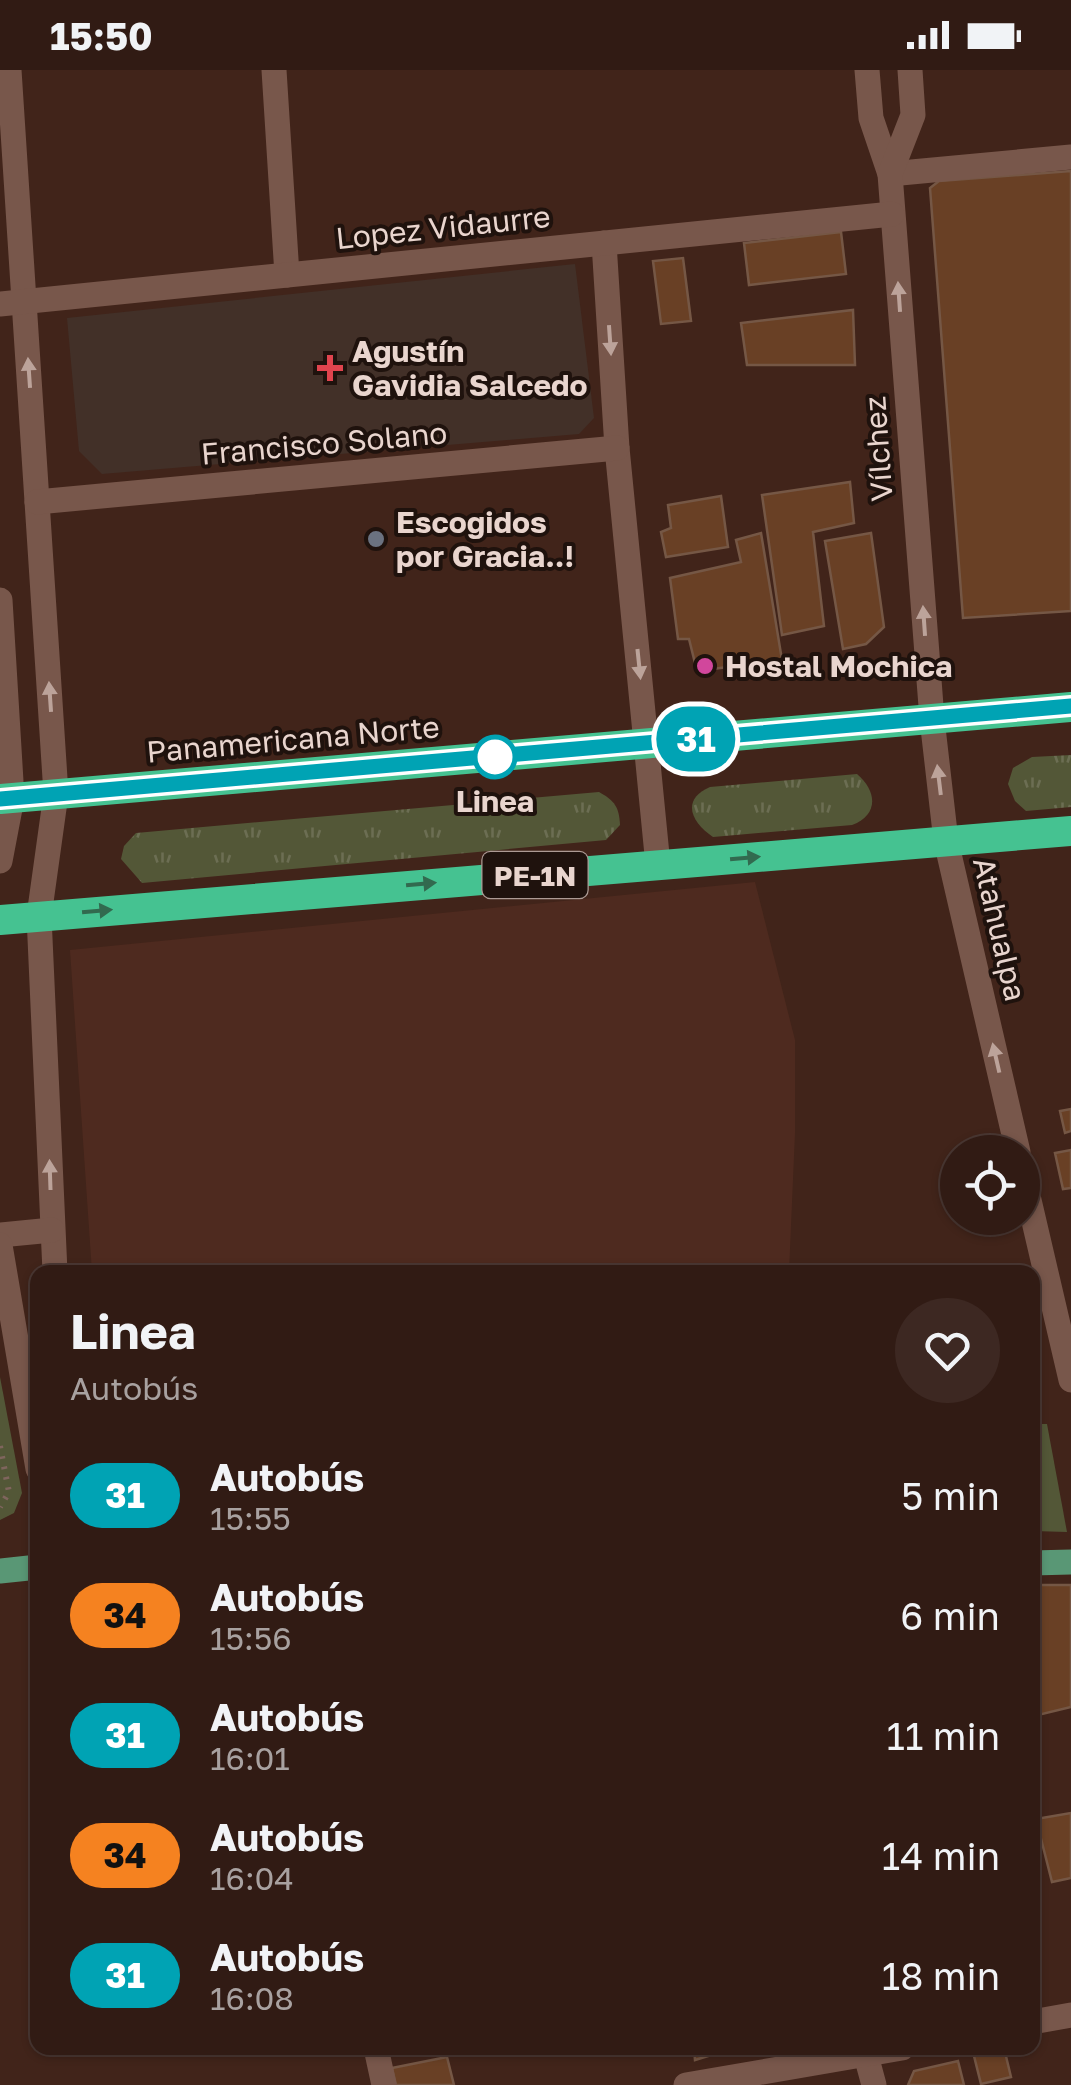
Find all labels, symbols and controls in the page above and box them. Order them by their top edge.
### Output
text: 15:50 [50,13,153,58]
street label: Lopez Vidaurre [334,198,552,256]
one-way arrow [891,281,907,313]
one-way arrow [602,325,618,357]
place label: Agustín Gavidia Salcedo [352,333,588,403]
marker: Agustín Gavidia Salcedo [317,355,343,381]
one-way arrow [21,356,37,388]
street label: Vílchez [856,395,900,503]
street label: Francisco Solano [199,414,449,472]
place label: Escogidos por Gracia..! [396,504,574,574]
marker: Escogidos por Gracia..! [365,528,387,550]
one-way arrow [916,605,932,637]
place label: Hostal Mochica [725,648,952,684]
one-way arrow [631,649,647,680]
marker: Hostal Mochica [694,655,716,677]
one-way arrow [42,681,58,712]
line badge: 31 [651,706,741,772]
street label: Panamericana Norte [145,708,441,770]
text: 31 [676,718,716,760]
marker: Linea [474,736,516,778]
one-way arrow [931,763,947,795]
place label: Linea [456,783,534,819]
one-way arrow [729,849,761,865]
road number: PE-1N [482,852,588,898]
street label: Atahualpa [966,854,1034,1004]
one-way arrow [406,876,437,892]
one-way arrow [82,903,114,919]
one-way arrow [988,1042,1004,1073]
map controls [940,1135,1040,1235]
button: locate [940,1135,1040,1235]
one-way arrow [41,1159,57,1191]
button: heart [895,1298,1000,1403]
text: Linea [70,1302,196,1360]
text: Autobús [70,1369,198,1407]
text: Autobús [210,1454,364,1499]
text: 5 min [901,1473,1000,1518]
text: 31 [105,1474,145,1516]
text: 15:55 [210,1499,291,1537]
text: Autobús [210,1574,364,1619]
text: 6 min [900,1593,1000,1638]
text: 34 [103,1594,147,1636]
text: 15:56 [210,1619,292,1657]
text: Autobús [210,1694,364,1739]
text: 11 min [886,1713,1000,1758]
text: 31 [105,1714,145,1756]
text: 16:01 [210,1739,290,1777]
text: Autobús [210,1814,364,1859]
text: 14 min [882,1833,1000,1878]
text: 34 [103,1834,147,1876]
text: 16:04 [210,1859,294,1897]
text: Autobús [210,1934,364,1979]
text: 18 min [882,1953,1000,1998]
text: 31 [105,1954,145,1996]
text: 16:08 [210,1979,294,2017]

